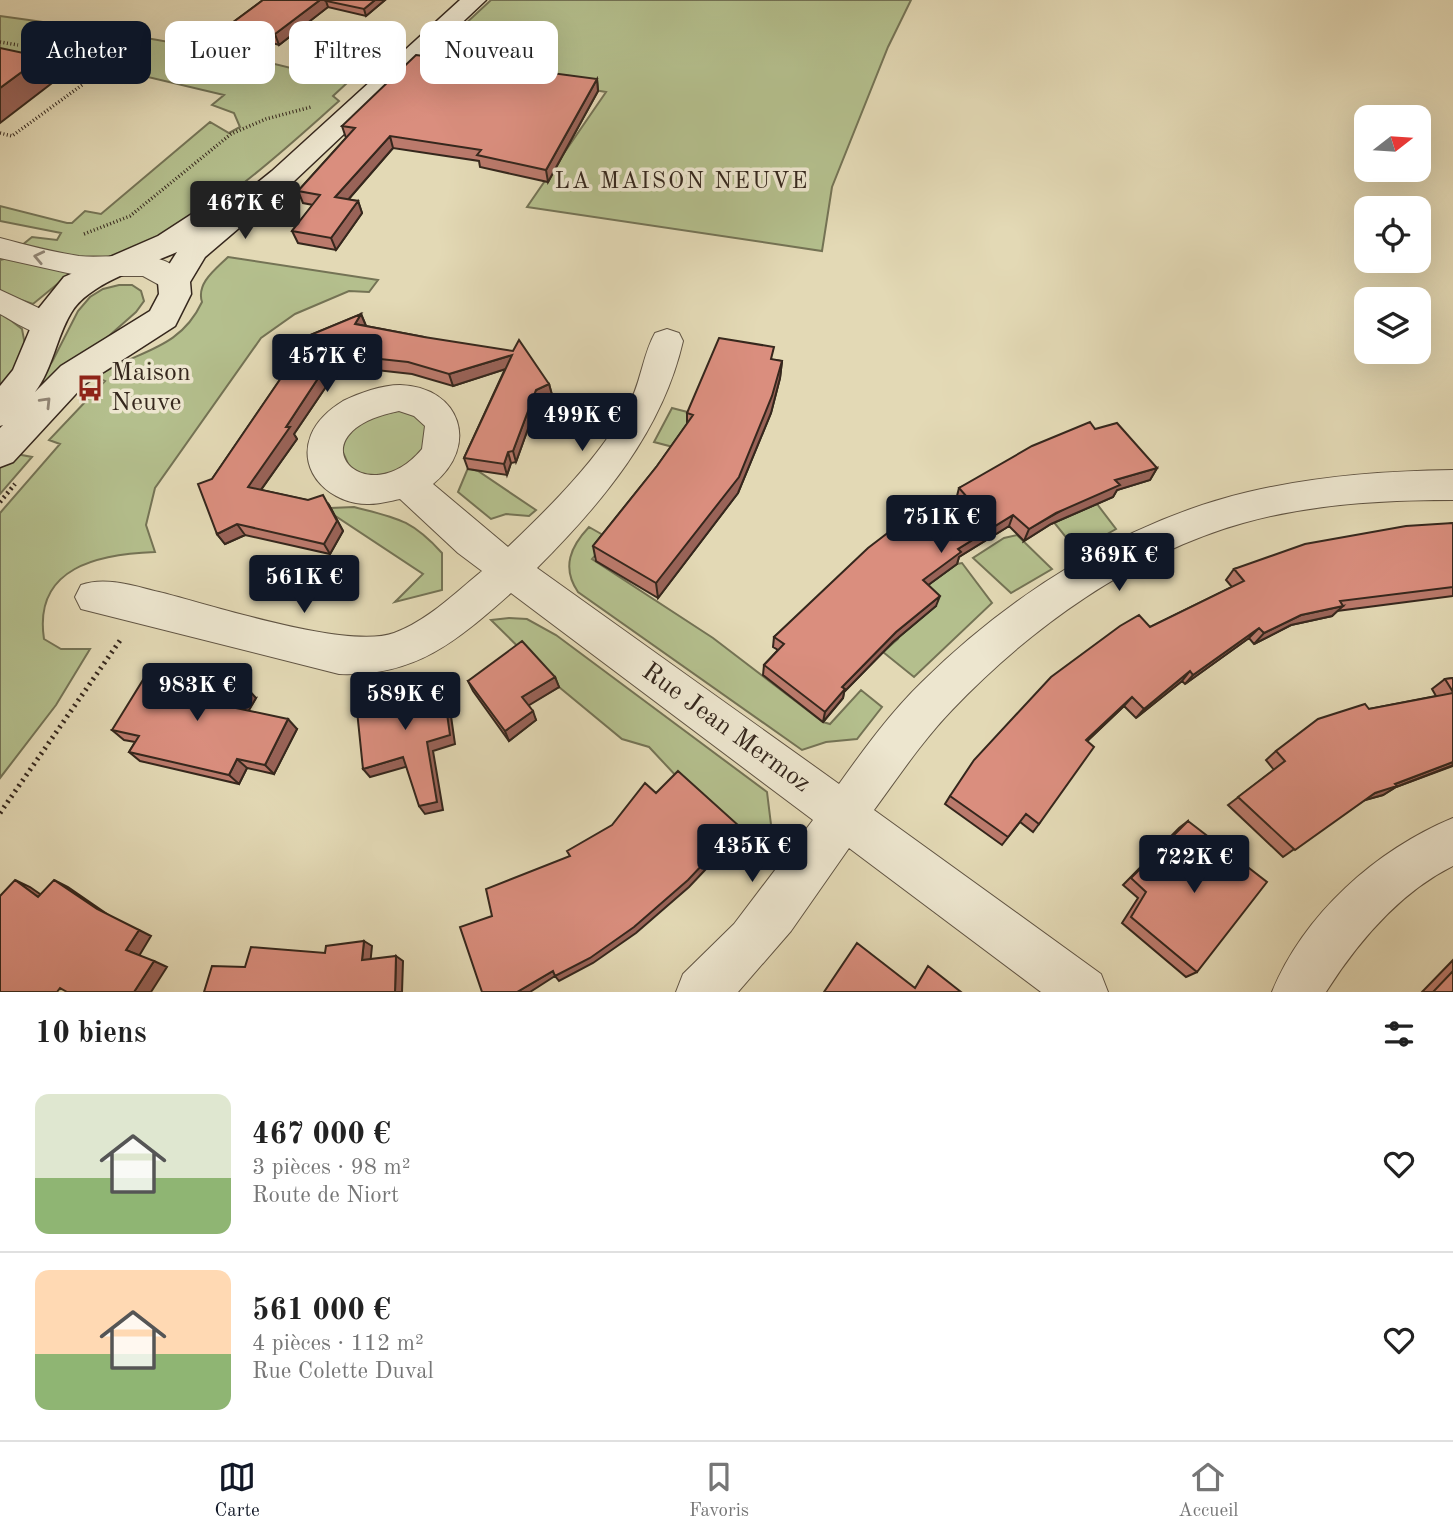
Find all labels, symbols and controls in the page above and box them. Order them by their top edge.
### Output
chip: Acheter [21,21,151,84]
chip: Louer [165,21,275,84]
chip: Filtres [289,21,406,84]
chip: Nouveau [420,21,558,84]
north arrow [1354,105,1432,182]
map controls [1354,105,1431,364]
district label: LA MAISON NEUVE [555,170,810,193]
pin: 467K € [188,182,302,241]
text: 467K € [206,192,284,215]
button: locate [1354,196,1431,273]
one-way arrow [33,250,45,265]
button: layers [1354,287,1431,364]
pin: 457K € [270,334,384,394]
text: 457K € [288,345,366,368]
place label: Maison Neuve [111,360,191,416]
bus stop icon: Maison Neuve [75,373,105,403]
pin: 499K € [525,393,639,453]
one-way arrow [37,397,50,410]
text: 499K € [543,404,621,427]
pin: 751K € [884,496,998,555]
text: 751K € [902,506,980,529]
pin: 369K € [1062,534,1176,593]
text: 369K € [1080,544,1158,567]
pin: 561K € [247,556,361,615]
text: 561K € [265,566,343,589]
street label: Rue Jean Mermoz [637,658,815,798]
pin: 983K € [140,664,254,723]
pin: 589K € [348,672,462,732]
text: 983K € [158,674,236,697]
text: 589K € [366,683,444,706]
pin: 435K € [695,824,809,884]
text: 435K € [713,835,791,858]
pin: 722K € [1137,836,1251,895]
text: 722K € [1155,846,1233,869]
icon: filters [1380,1015,1418,1053]
text: 10 biens [35,1019,147,1049]
text: 467 000 € [252,1120,391,1150]
icon: home [91,1122,175,1206]
icon: heart [1380,1145,1418,1183]
text: 3 pièces · 98 m² [252,1156,411,1179]
text: Route de Niort [252,1184,399,1207]
text: 561 000 € [252,1296,391,1326]
icon: home [91,1298,175,1382]
icon: heart [1380,1321,1418,1359]
text: 4 pièces · 112 m² [252,1332,424,1355]
text: Rue Colette Duval [252,1360,434,1383]
tab: Carte [215,1458,260,1523]
tab: Favoris [689,1458,749,1523]
tab: Accueil [1178,1458,1238,1523]

